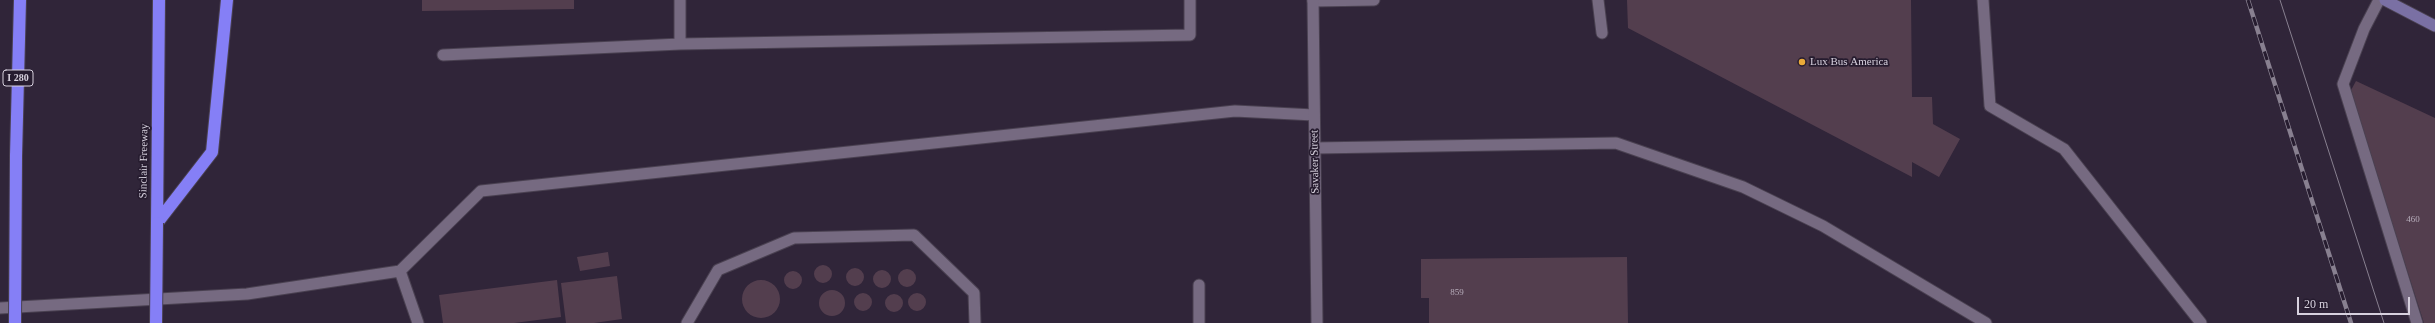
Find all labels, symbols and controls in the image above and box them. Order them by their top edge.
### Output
place label: Lux Bus America [1810,55,1888,69]
marker: Lux Bus America [1797,57,1807,67]
road number: I 280 [3,70,33,86]
street label: Sinclair Freeway [137,123,151,199]
street label: Savaker Street [1308,130,1322,194]
house number: 460 [2406,215,2420,225]
house number: 859 [1450,288,1464,298]
scale bar [2299,289,2412,315]
text: 20 m [2304,297,2328,311]

